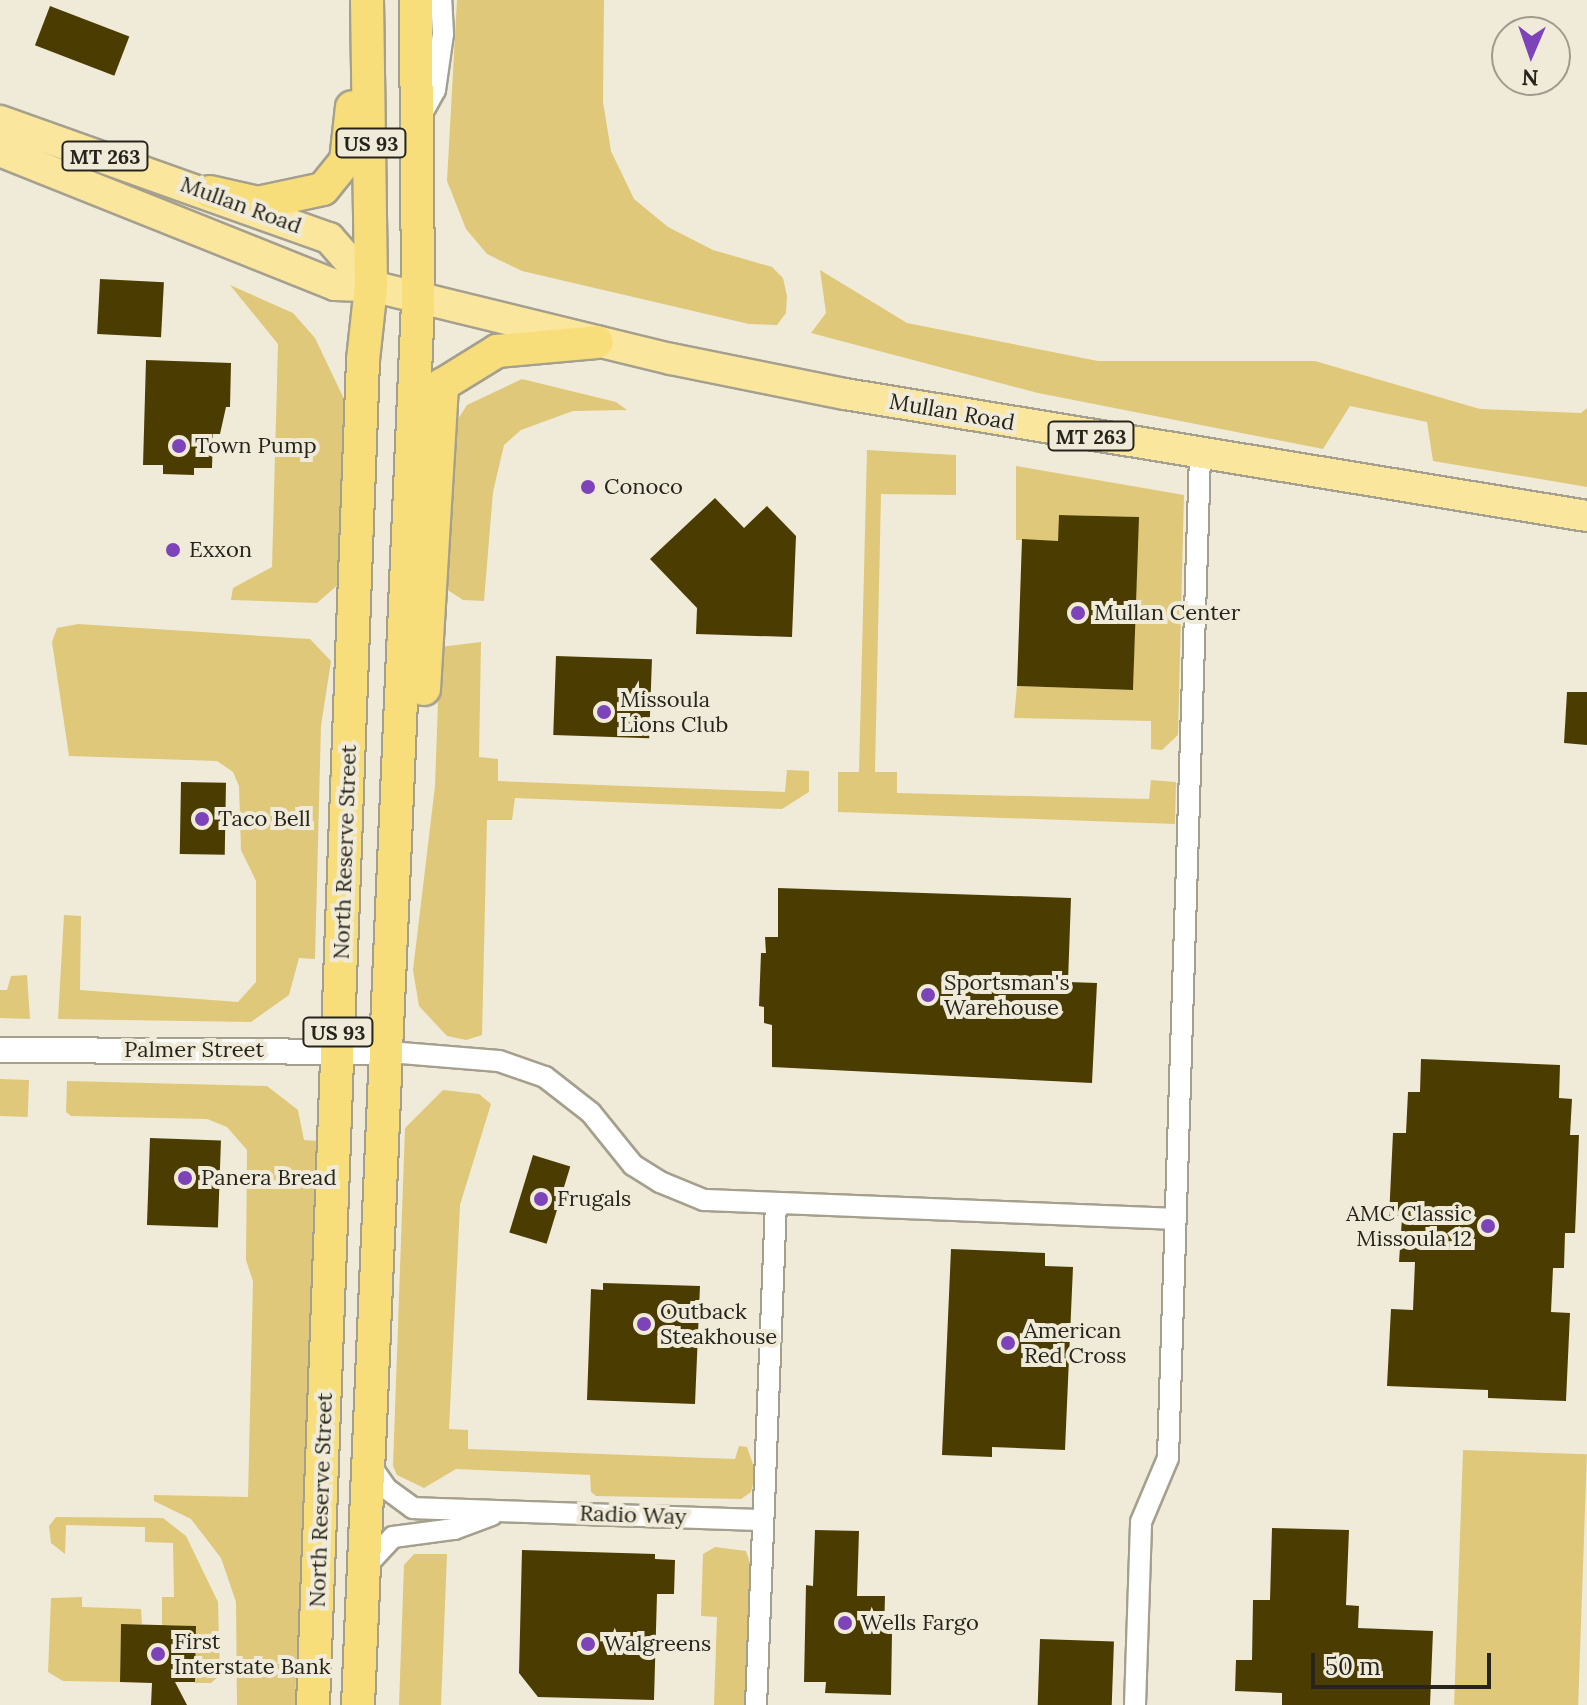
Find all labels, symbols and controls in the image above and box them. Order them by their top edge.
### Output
north arrow [1491,16,1571,96]
text: N [1521,64,1539,92]
road number: US 93 [335,127,407,159]
road number: MT 263 [61,140,149,172]
street label: Mullan Road [177,171,305,239]
street label: Mullan Road [887,388,1017,436]
road number: MT 263 [1047,420,1135,452]
place label: Town Pump [195,433,317,459]
marker: Town Pump [170,437,188,455]
place label: Conoco [604,474,683,500]
marker: Conoco [579,478,597,496]
place label: Exxon [189,537,252,563]
marker: Exxon [164,541,182,559]
place label: Mullan Center [1094,600,1240,626]
marker: Mullan Center [1069,604,1087,622]
place label: Missoula Lions Club [620,686,728,738]
marker: Missoula Lions Club [595,703,613,721]
street label: North Reserve Street [328,744,362,960]
place label: Taco Bell [218,806,311,832]
marker: Taco Bell [193,810,211,828]
place label: Sportsman's Warehouse [944,969,1070,1020]
marker: Sportsman's Warehouse [919,986,937,1004]
road number: US 93 [302,1016,374,1048]
street label: Palmer Street [124,1037,264,1063]
place label: Panera Bread [201,1165,337,1191]
marker: Panera Bread [176,1169,194,1187]
place label: Frugals [557,1186,631,1212]
marker: Frugals [532,1190,550,1208]
place label: AMC Classic Missoula 12 [1346,1200,1472,1252]
marker: AMC Classic Missoula 12 [1479,1217,1497,1235]
place label: Outback Steakhouse [660,1298,777,1350]
marker: Outback Steakhouse [635,1315,653,1333]
place label: American Red Cross [1024,1317,1126,1368]
marker: American Red Cross [999,1334,1017,1352]
street label: North Reserve Street [304,1392,338,1608]
street label: Radio Way [579,1500,687,1530]
place label: Wells Fargo [861,1610,979,1636]
marker: Wells Fargo [836,1614,854,1632]
place label: First Interstate Bank [174,1628,331,1680]
place label: Walgreens [604,1631,711,1657]
marker: Walgreens [579,1635,597,1653]
scale bar [1315,1637,1495,1687]
marker: First Interstate Bank [149,1645,167,1663]
text: 50 m [1325,1651,1381,1682]

